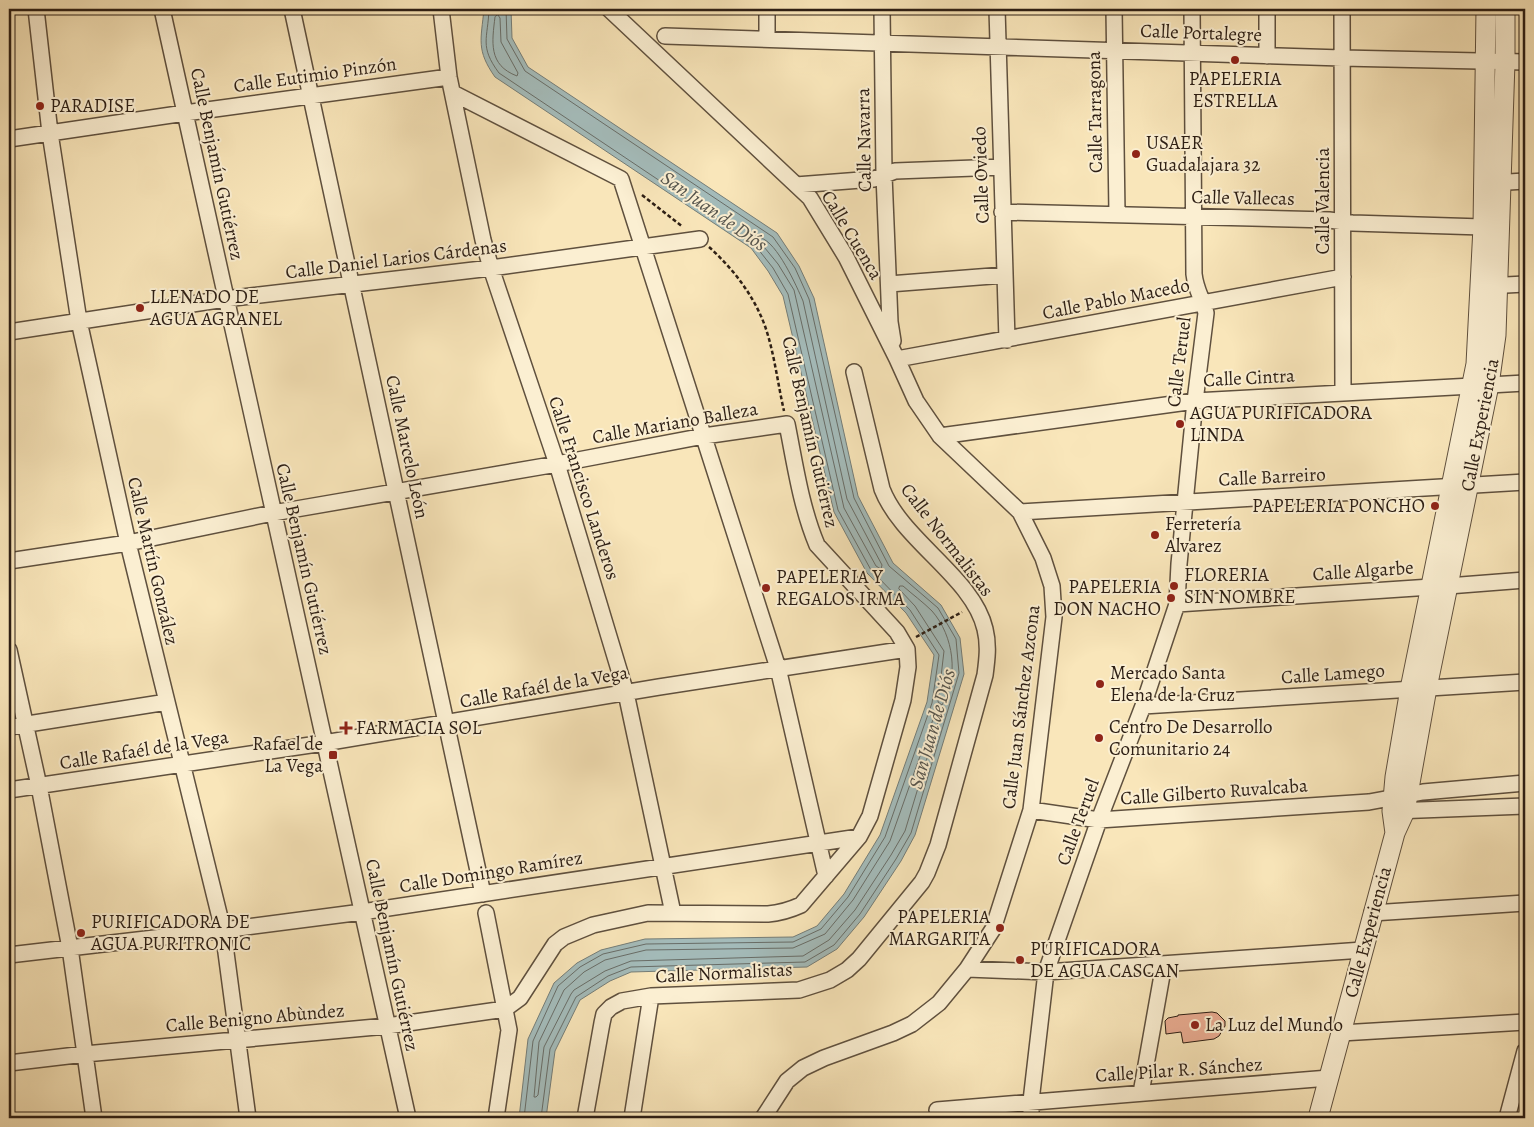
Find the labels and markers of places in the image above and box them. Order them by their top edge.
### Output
marker: PAPELERIA ESTRELLA [1229,54,1241,66]
place label: PAPELERIA ESTRELLA [1189,66,1282,114]
place label: PARADISE [50,93,135,119]
marker: PARADISE [34,100,46,112]
place label: USAER Guadalajara 32 [1146,130,1260,178]
marker: USAER Guadalajara 32 [1130,148,1142,160]
place label: LLENADO DE AGUA AGRANEL [149,284,282,332]
marker: LLENADO DE AGUA AGRANEL [134,302,146,314]
place label: AGUA PURIFICADORA LINDA [1189,400,1373,448]
marker: AGUA PURIFICADORA LINDA [1174,418,1186,430]
place label: PAPELERIA PONCHO [1252,493,1425,519]
marker: PAPELERIA PONCHO [1429,500,1441,512]
place label: Ferretería Alvarez [1164,511,1242,559]
marker: Ferretería Alvarez [1149,529,1161,541]
place label: FLORERIA SIN NOMBRE [1184,562,1295,610]
place label: PAPELERIA Y REGALOS IRMA [776,564,905,612]
place label: PAPELERIA DON NACHO [1053,574,1162,622]
marker: FLORERIA SIN NOMBRE [1168,580,1180,592]
marker: PAPELERIA Y REGALOS IRMA [760,582,772,594]
marker: PAPELERIA DON NACHO [1165,592,1177,604]
place label: Mercado Santa Elena de la Cruz [1110,660,1235,708]
marker: Mercado Santa Elena de la Cruz [1094,678,1106,690]
place label: Centro De Desarrollo Comunitario 24 [1109,714,1273,762]
place label: FARMACIA SOL [356,715,482,741]
marker: FARMACIA SOL [340,722,352,734]
place label: Rafael de La Vega [252,731,323,779]
marker: Centro De Desarrollo Comunitario 24 [1093,732,1105,744]
marker: Rafael de La Vega [327,749,339,761]
place label: PAPELERIA MARGARITA [889,904,991,952]
place label: PURIFICADORA DE AGUA PURITRONIC [90,909,251,957]
marker: PAPELERIA MARGARITA [994,922,1006,934]
marker: PURIFICADORA DE AGUA PURITRONIC [75,927,87,939]
place label: PURIFICADORA DE AGUA CASCAN [1030,936,1180,984]
marker: PURIFICADORA DE AGUA CASCAN [1014,954,1026,966]
place label: La Luz del Mundo [1205,1012,1343,1038]
marker: La Luz del Mundo [1189,1019,1201,1031]

